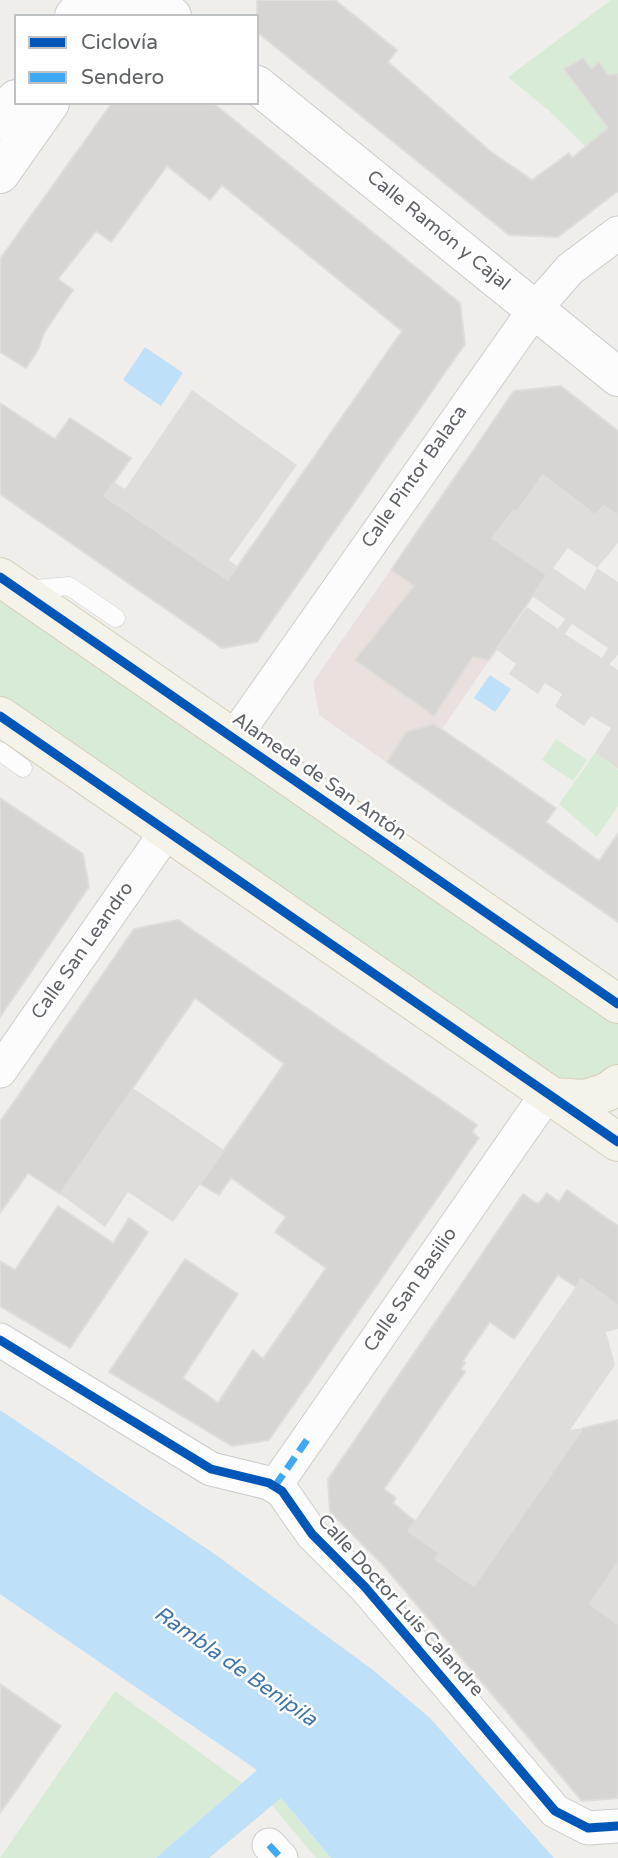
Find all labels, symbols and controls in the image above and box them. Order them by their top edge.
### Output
legend [14,14,259,105]
text: Ciclovía [81,30,158,55]
text: Sendero [81,65,164,90]
street label: Calle Ramón y Cajal [362,166,514,296]
street label: Calle Pintor Balaca [357,401,473,553]
street label: Alameda de San Antón [227,708,411,846]
street label: Calle San Leandro [27,878,139,1024]
street label: Calle San Basilio [360,1223,462,1357]
street label: Calle Doctor Luis Calandre [312,1510,488,1702]
water label: Rambla de Benipila [149,1602,321,1732]

